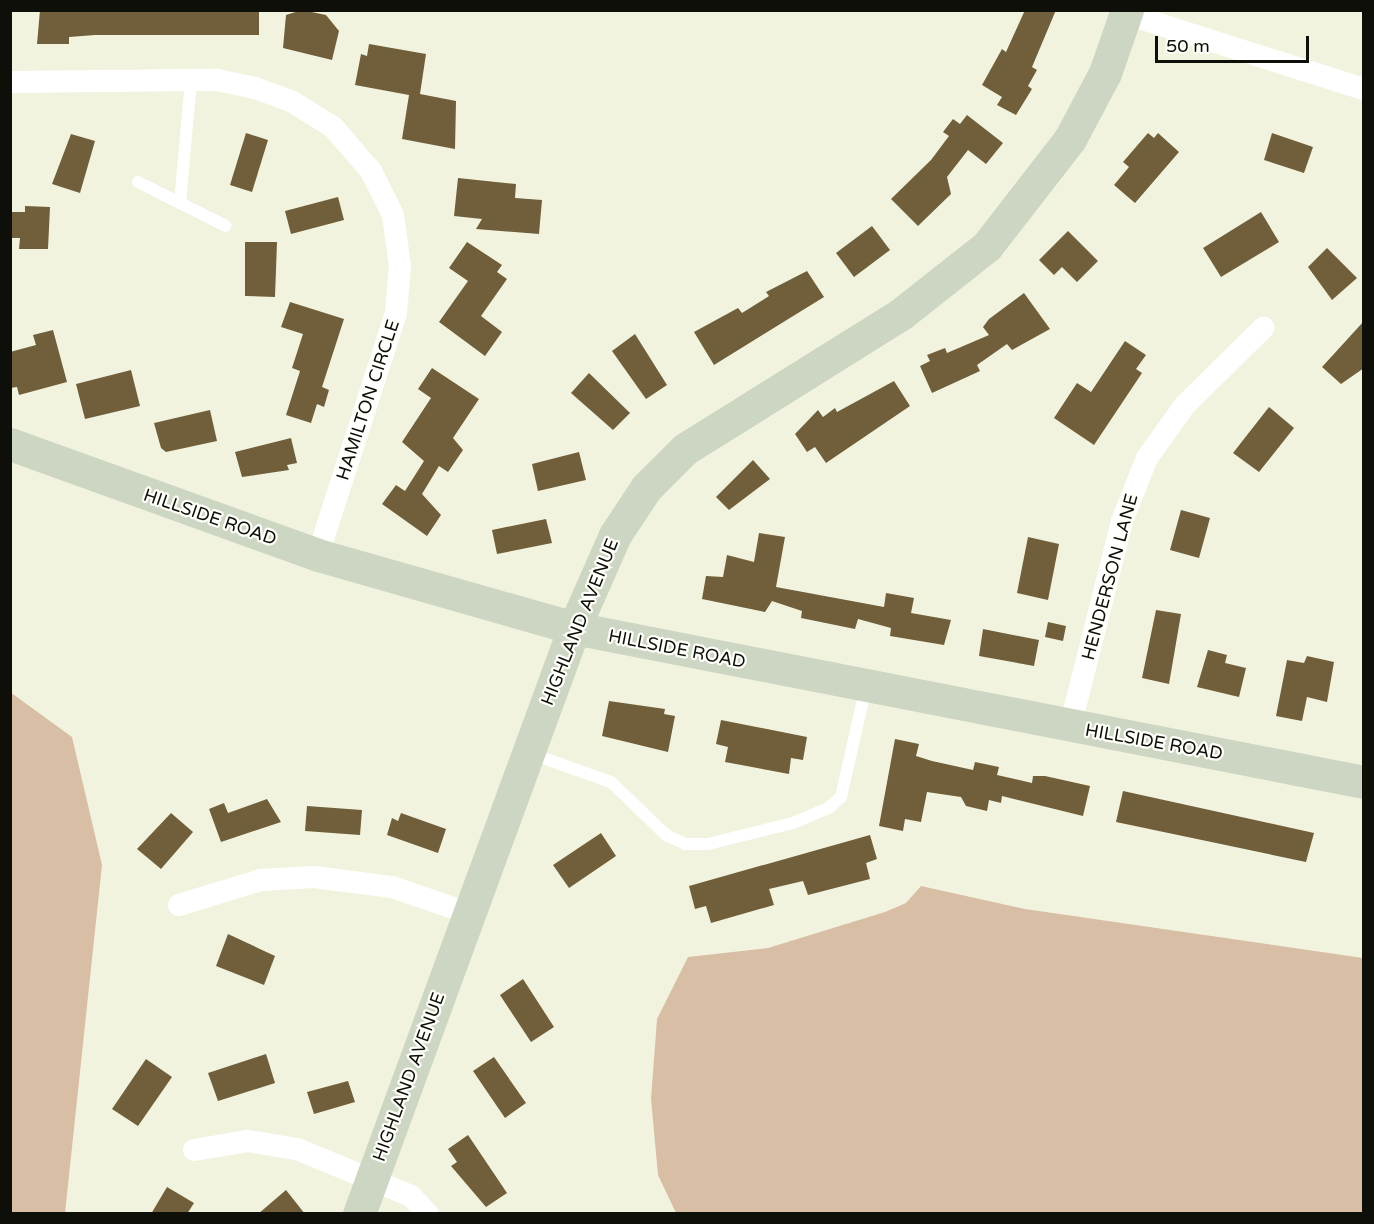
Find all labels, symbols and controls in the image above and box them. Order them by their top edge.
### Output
scale bar [1158,24,1312,62]
text: 50 m [1166,35,1210,57]
street label: HAMILTON CIRCLE [332,317,404,483]
street label: HILLSIDE ROAD [141,484,279,550]
street label: HENDERSON LANE [1077,491,1143,663]
street label: HIGHLAND AVENUE [537,535,623,709]
street label: HILLSIDE ROAD [606,625,748,673]
street label: HILLSIDE ROAD [1083,719,1225,765]
street label: HIGHLAND AVENUE [368,990,450,1164]

